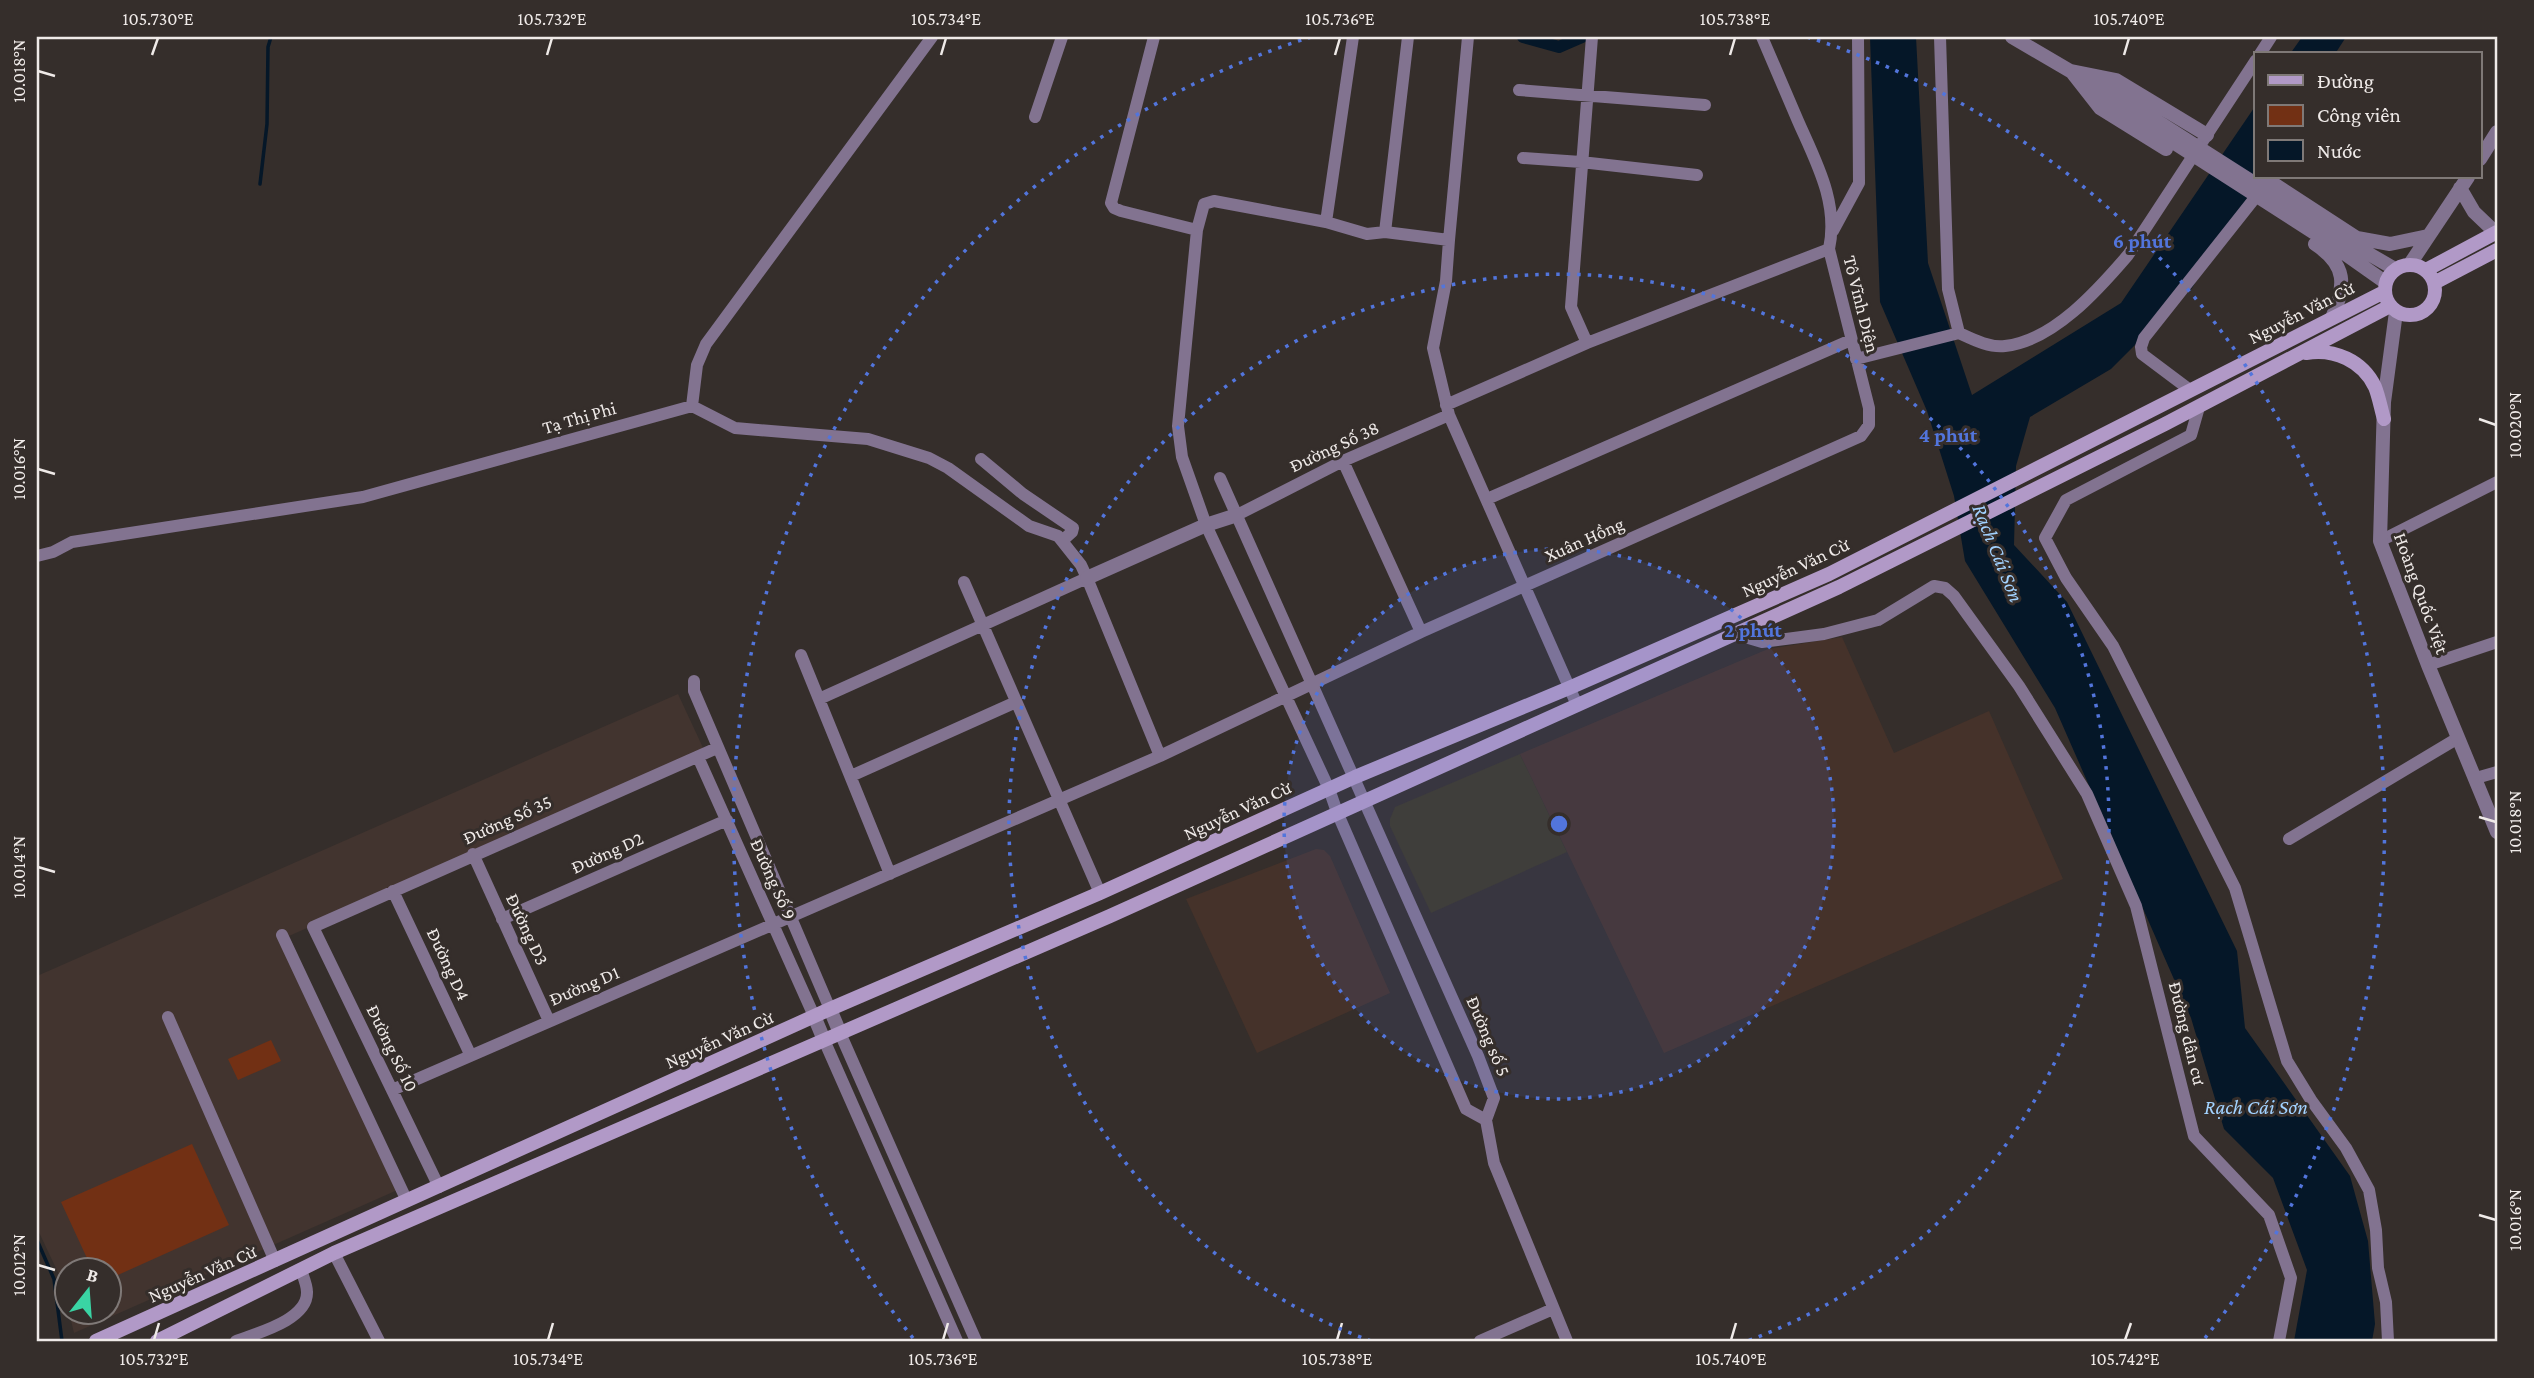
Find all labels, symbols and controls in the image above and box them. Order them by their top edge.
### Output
text: 105.730°E [122,9,194,29]
text: 105.732°E [518,9,587,29]
text: 105.734°E [911,9,981,29]
text: 105.736°E [1305,9,1375,29]
text: 105.738°E [1700,9,1770,29]
text: 105.740°E [2093,9,2165,29]
text: 10.018°N [9,39,29,103]
legend [2254,52,2482,178]
text: Đường [2317,69,2374,93]
text: Công viên [2317,103,2401,127]
text: Nước [2317,139,2361,163]
text: 6 phút [2113,229,2172,253]
street label: Tô Vĩnh Diện [1839,253,1884,355]
street label: Nguyễn Văn Cừ [2245,276,2358,348]
text: 10.020°N [2505,392,2525,458]
street label: Tạ Thị Phi [540,397,619,438]
street label: Đường Số 38 [1286,417,1382,476]
text: 4 phút [1919,423,1978,447]
text: 10.016°N [9,438,29,500]
water label: Rạch Cái Sơn [1967,500,2029,606]
street label: Xuân Hồng [1541,513,1627,566]
street label: Hoàng Quốc Việt [2390,530,2453,657]
street label: Nguyễn Văn Cừ [1738,533,1853,601]
text: 2 phút [1724,618,1782,642]
street label: Nguyễn Văn Cừ [1180,776,1295,844]
text: 10.018°N [2505,790,2525,854]
street label: Đường Số 35 [460,791,555,848]
centre of rings [1547,812,1571,836]
street label: Đường D2 [568,827,646,878]
text: 10.014°N [9,835,29,898]
street label: Đường Số 9 [746,835,801,923]
street label: Đường D3 [502,890,553,968]
street label: Đường D4 [423,925,474,1004]
street label: Đường D1 [546,961,622,1010]
street label: Đường dân cư [2165,979,2211,1088]
street label: Đường số 5 [1462,993,1515,1079]
street label: Đường Số 10 [362,1001,423,1095]
street label: Nguyễn Văn Cừ [662,1006,777,1073]
water label: Rạch Cái Sơn [2204,1095,2308,1119]
text: 10.016°N [2505,1189,2525,1251]
text: 10.012°N [9,1234,29,1296]
street label: Nguyễn Văn Cừ [145,1240,260,1307]
north arrow [52,1256,122,1326]
text: B [84,1264,101,1287]
text: 105.732°E [120,1349,189,1369]
text: 105.734°E [513,1349,583,1369]
text: 105.736°E [908,1349,978,1369]
text: 105.738°E [1302,1349,1372,1369]
text: 105.740°E [1695,1349,1767,1369]
text: 105.742°E [2090,1349,2160,1369]

